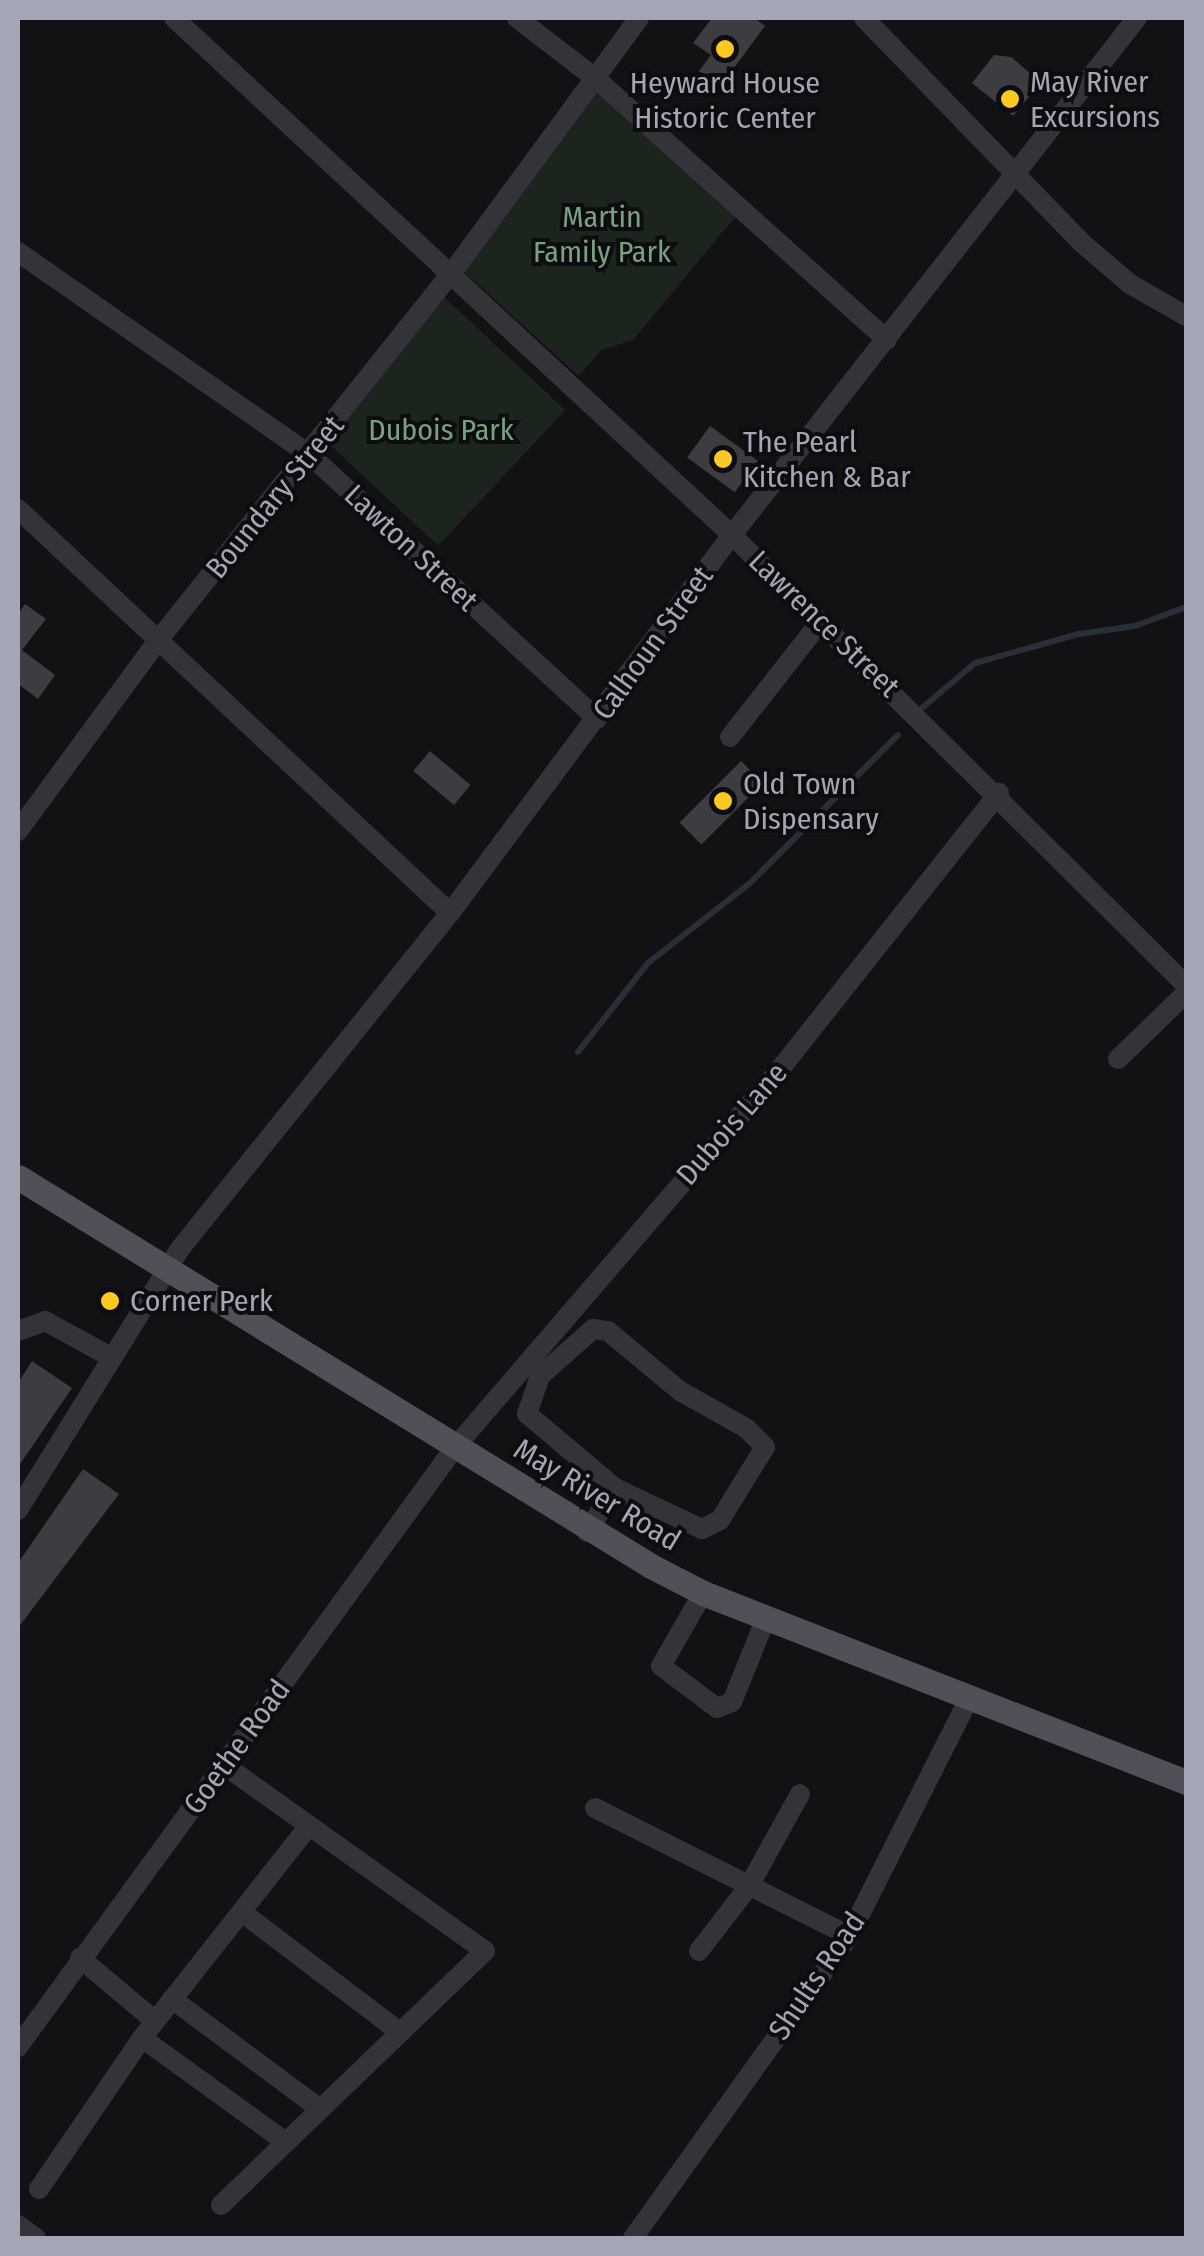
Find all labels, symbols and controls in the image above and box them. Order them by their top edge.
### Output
marker: Heyward House Historic Center [714,38,736,60]
place label: May River Excursions [1030,64,1160,134]
place label: Heyward House Historic Center [630,65,820,136]
marker: May River Excursions [999,88,1021,110]
park label: Martin Family Park [533,199,671,270]
street label: Boundary Street [198,408,352,586]
park label: Dubois Park [368,412,514,448]
place label: The Pearl Kitchen & Bar [743,424,911,494]
marker: The Pearl Kitchen & Bar [712,448,734,470]
street label: Lawton Street [337,477,485,619]
street label: Lawrence Street [741,543,907,705]
street label: Calhoun Street [585,559,721,727]
place label: Old Town Dispensary [743,766,879,836]
marker: Old Town Dispensary [712,790,734,812]
street label: Dubois Lane [669,1055,795,1193]
place label: Corner Perk [130,1283,273,1319]
marker: Corner Perk [99,1290,121,1312]
street label: May River Road [507,1431,687,1559]
street label: Goethe Road [176,1673,298,1821]
street label: Shults Road [761,1905,873,2047]

